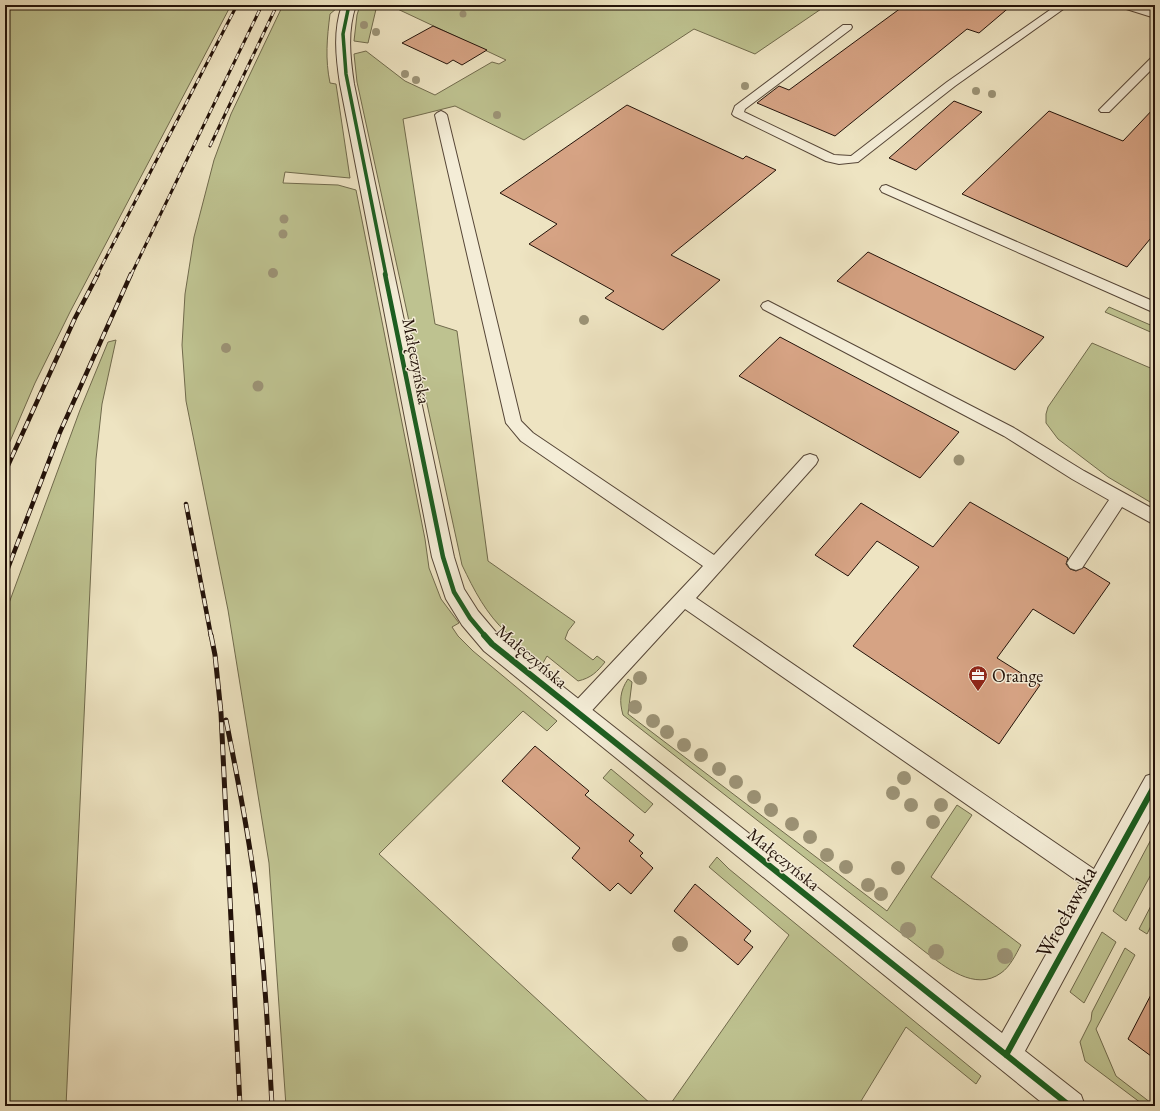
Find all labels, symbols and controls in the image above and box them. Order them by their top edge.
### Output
street label: Małęczyńska [397,316,437,407]
street label: Małęczyńska [491,619,573,693]
office icon: Orange [967,664,989,692]
place label: Orange [992,664,1043,687]
street label: Małęczyńska [743,823,826,896]
street label: Wrocławska [1029,861,1103,963]

